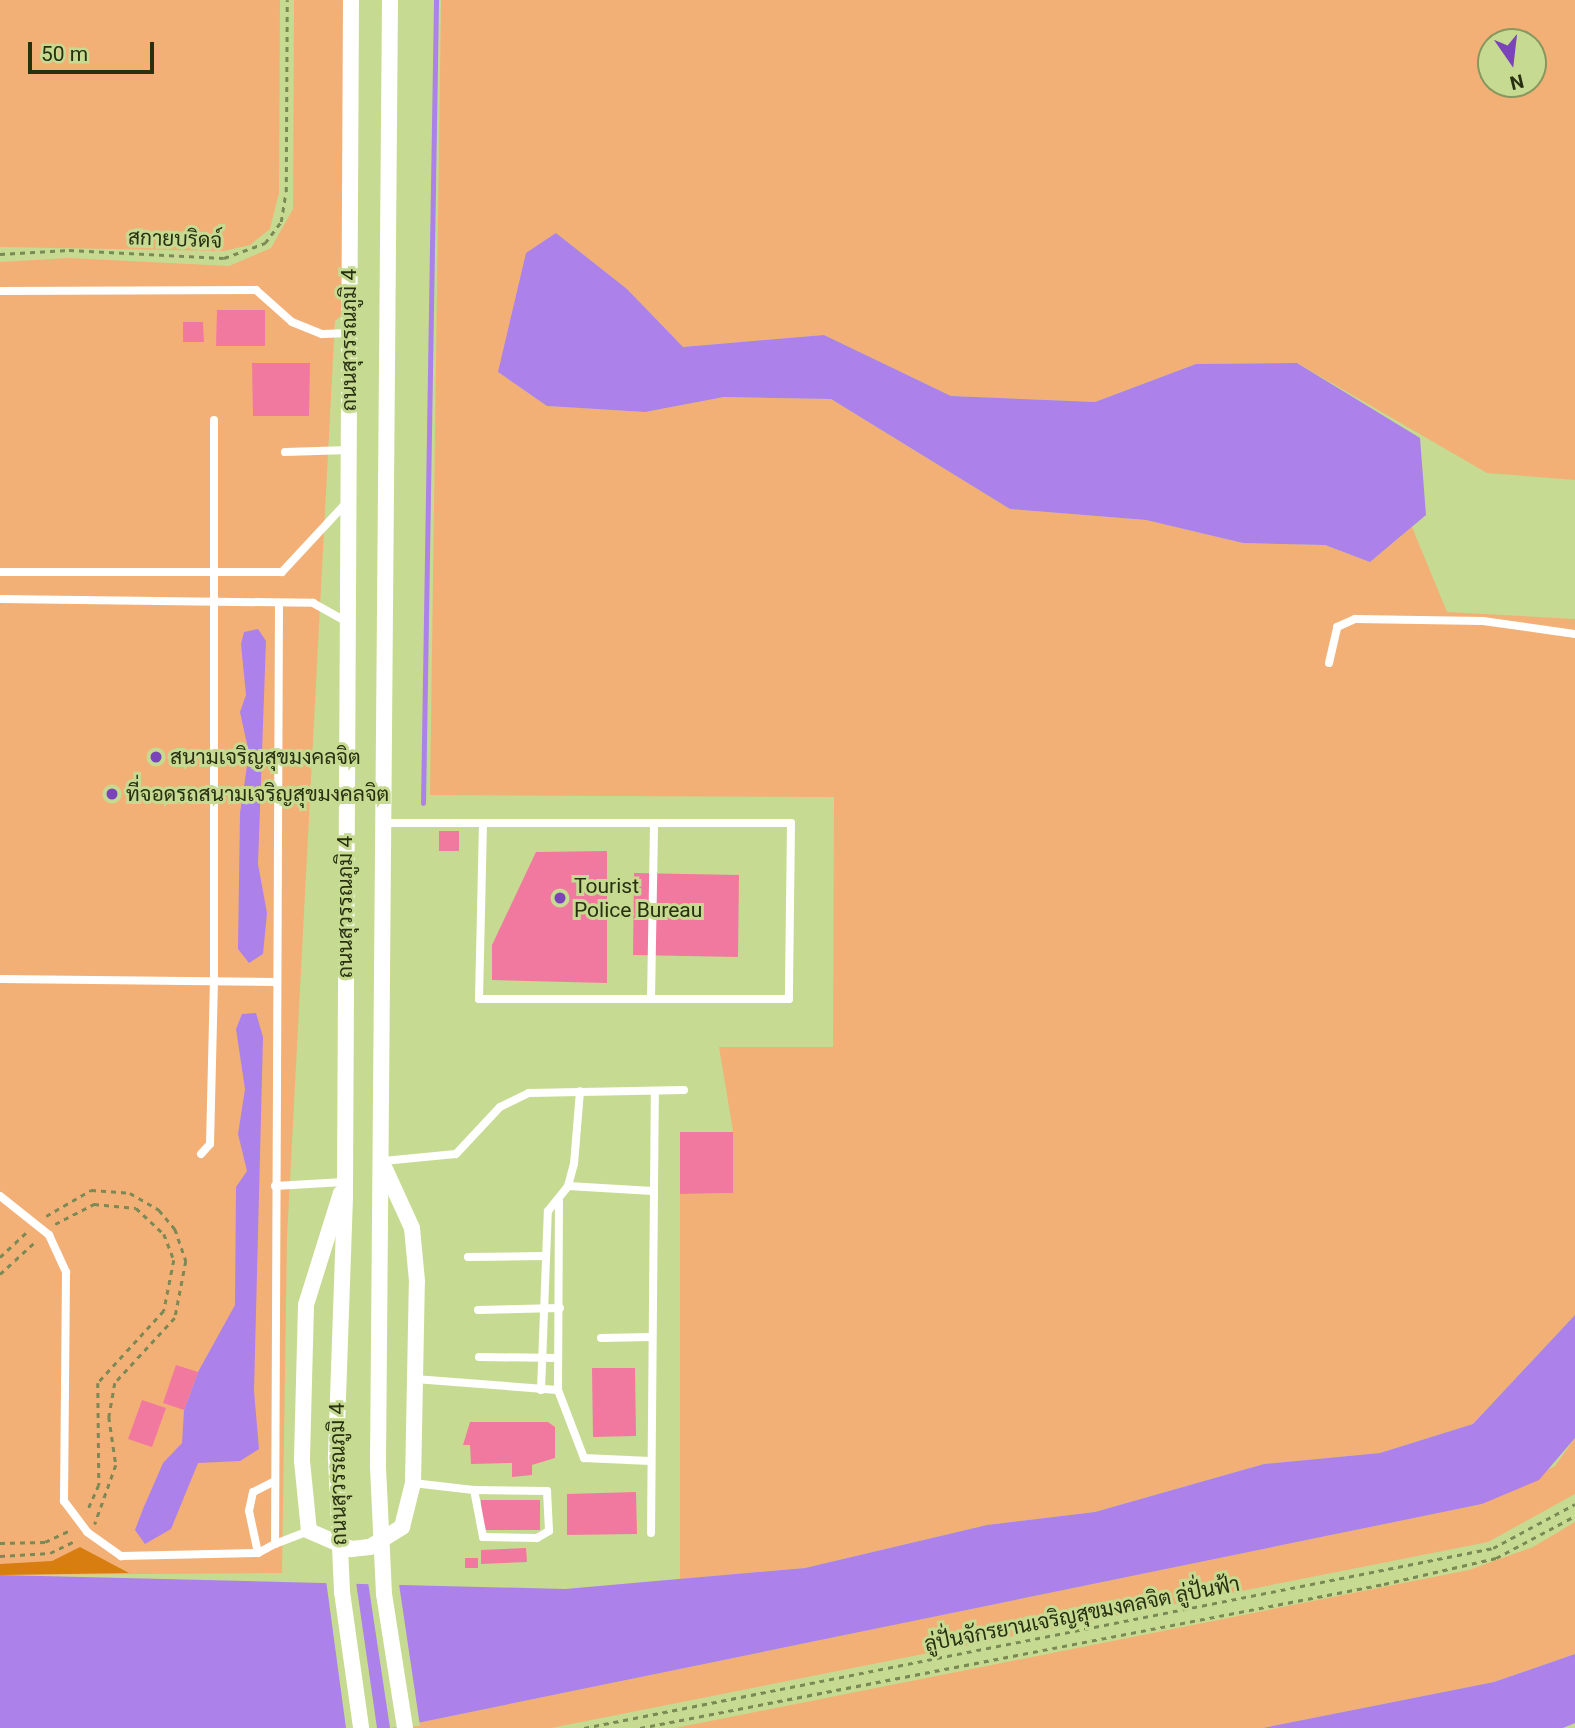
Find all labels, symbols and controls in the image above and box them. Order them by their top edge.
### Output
scale bar [32,28,158,72]
north arrow [1477,28,1547,98]
text: 50 m [41,42,88,66]
text: N [1507,69,1526,95]
street label: สกายบริดจ์ [127,225,223,253]
street label: ถนนสุวรรณภูมิ 4 [336,269,362,411]
place label: สนามเจริญสุขมงคลจิต [170,744,361,770]
marker: สนามเจริญสุขมงคลจิต [148,749,164,765]
place label: ที่จอดรถสนามเจริญสุขมงคลจิต [126,781,389,807]
marker: ที่จอดรถสนามเจริญสุขมงคลจิต [104,786,120,802]
street label: ถนนสุวรรณภูมิ 4 [332,836,358,978]
place label: Tourist Police Bureau [574,873,702,923]
marker: Tourist Police Bureau [552,890,568,906]
street label: ถนนสุวรรณภูมิ 4 [324,1403,352,1545]
street label: ลู่ปั่นจักรยานเจริญสุขมงคลจิต ลู่ปั่นฟ้า [922,1571,1242,1657]

